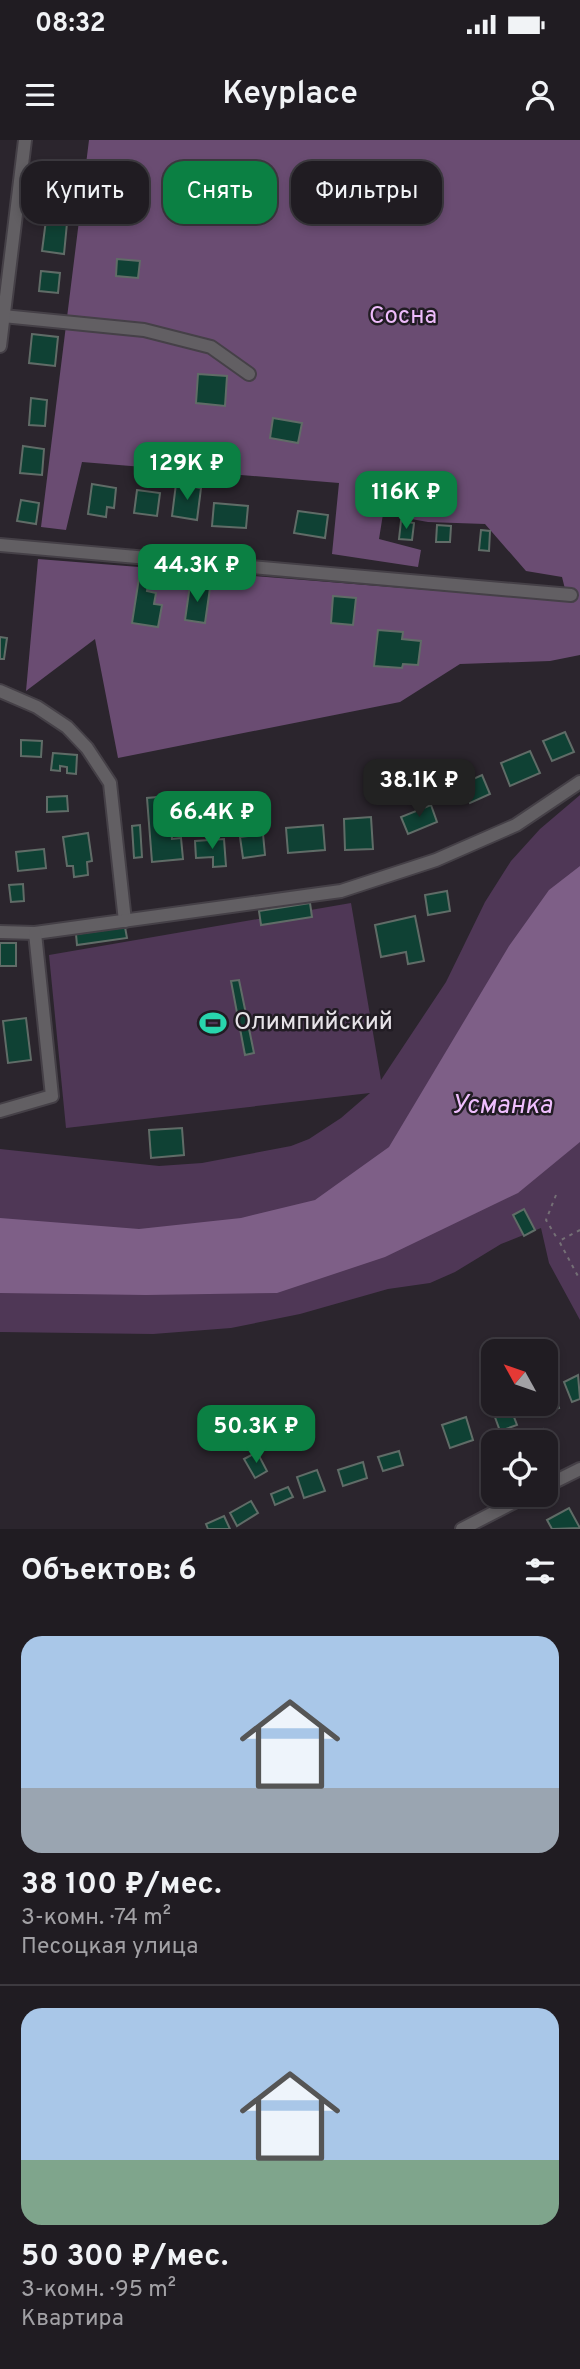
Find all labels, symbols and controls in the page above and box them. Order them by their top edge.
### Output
text: 08:32 [35,8,106,41]
text: Keyplace [222,75,358,115]
icon: menu [21,76,59,114]
icon: person [521,76,559,114]
chip: Купить [21,161,149,224]
chip: Снять [163,161,277,224]
chip: Фильтры [291,161,442,224]
park label: Сосна [369,302,437,332]
pin: 129K ₽ [130,442,244,502]
text: 129K ₽ [150,450,224,479]
pin: 116K ₽ [349,472,463,531]
text: 116K ₽ [371,479,441,508]
pin: 44.3K ₽ [132,545,262,604]
text: 44.3K ₽ [154,552,240,581]
pin: 38.1K ₽ [354,760,484,819]
text: 38.1K ₽ [379,767,459,796]
pin: 66.4K ₽ [147,792,277,851]
text: 66.4K ₽ [169,799,255,828]
sports icon: Олимпийский [198,1008,228,1038]
place label: Олимпийский [234,1008,393,1038]
water label: Усманка [451,1090,553,1123]
north arrow [481,1339,558,1416]
map controls [481,1339,558,1507]
pin: 50.3K ₽ [191,1406,321,1465]
text: 50.3K ₽ [213,1413,299,1442]
button: locate [481,1430,558,1507]
icon: filters [521,1552,559,1590]
text: Объектов: 6 [21,1553,197,1590]
icon: home [227,1681,353,1807]
text: 38 100 ₽/мес. [21,1867,222,1904]
text: 3-комн. · 74 m² [21,1904,171,1933]
text: Песоцкая улица [21,1933,198,1962]
icon: home [227,2053,353,2179]
text: 50 300 ₽/мес. [21,2239,228,2276]
text: 3-комн. · 95 m² [21,2276,176,2305]
text: Квартира [21,2305,124,2334]

